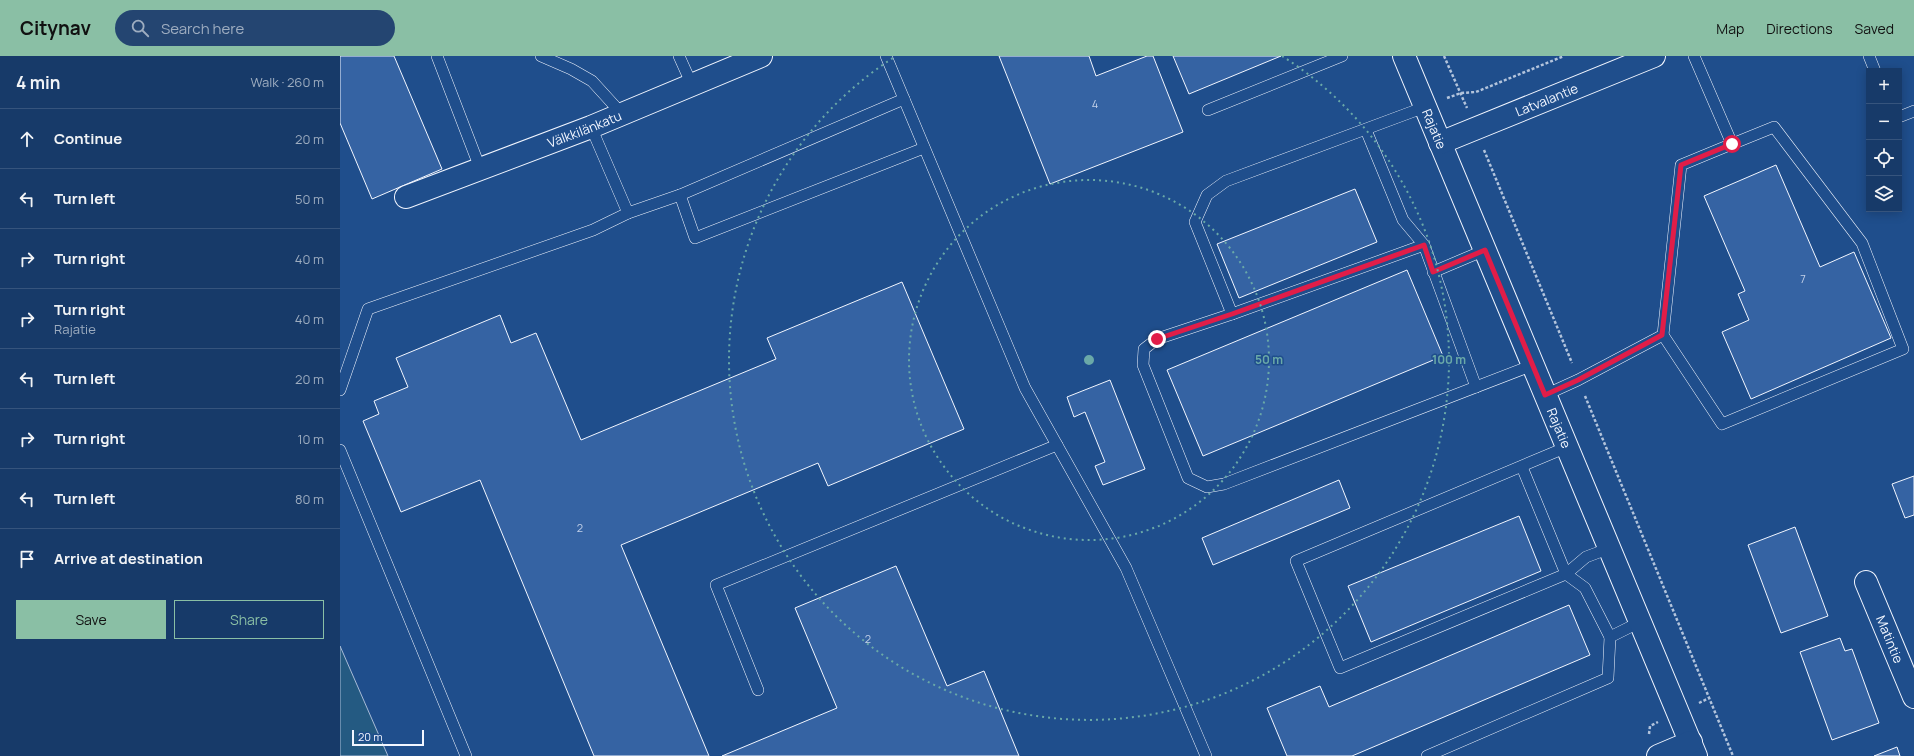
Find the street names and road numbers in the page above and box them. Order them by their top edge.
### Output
street label: Latvalantie [1512,79,1581,121]
street label: Välkkilänkatu [545,106,624,152]
street label: Rajatie [1418,106,1451,152]
street label: Rajatie [1543,405,1576,451]
street label: Matintie [1872,613,1908,666]

